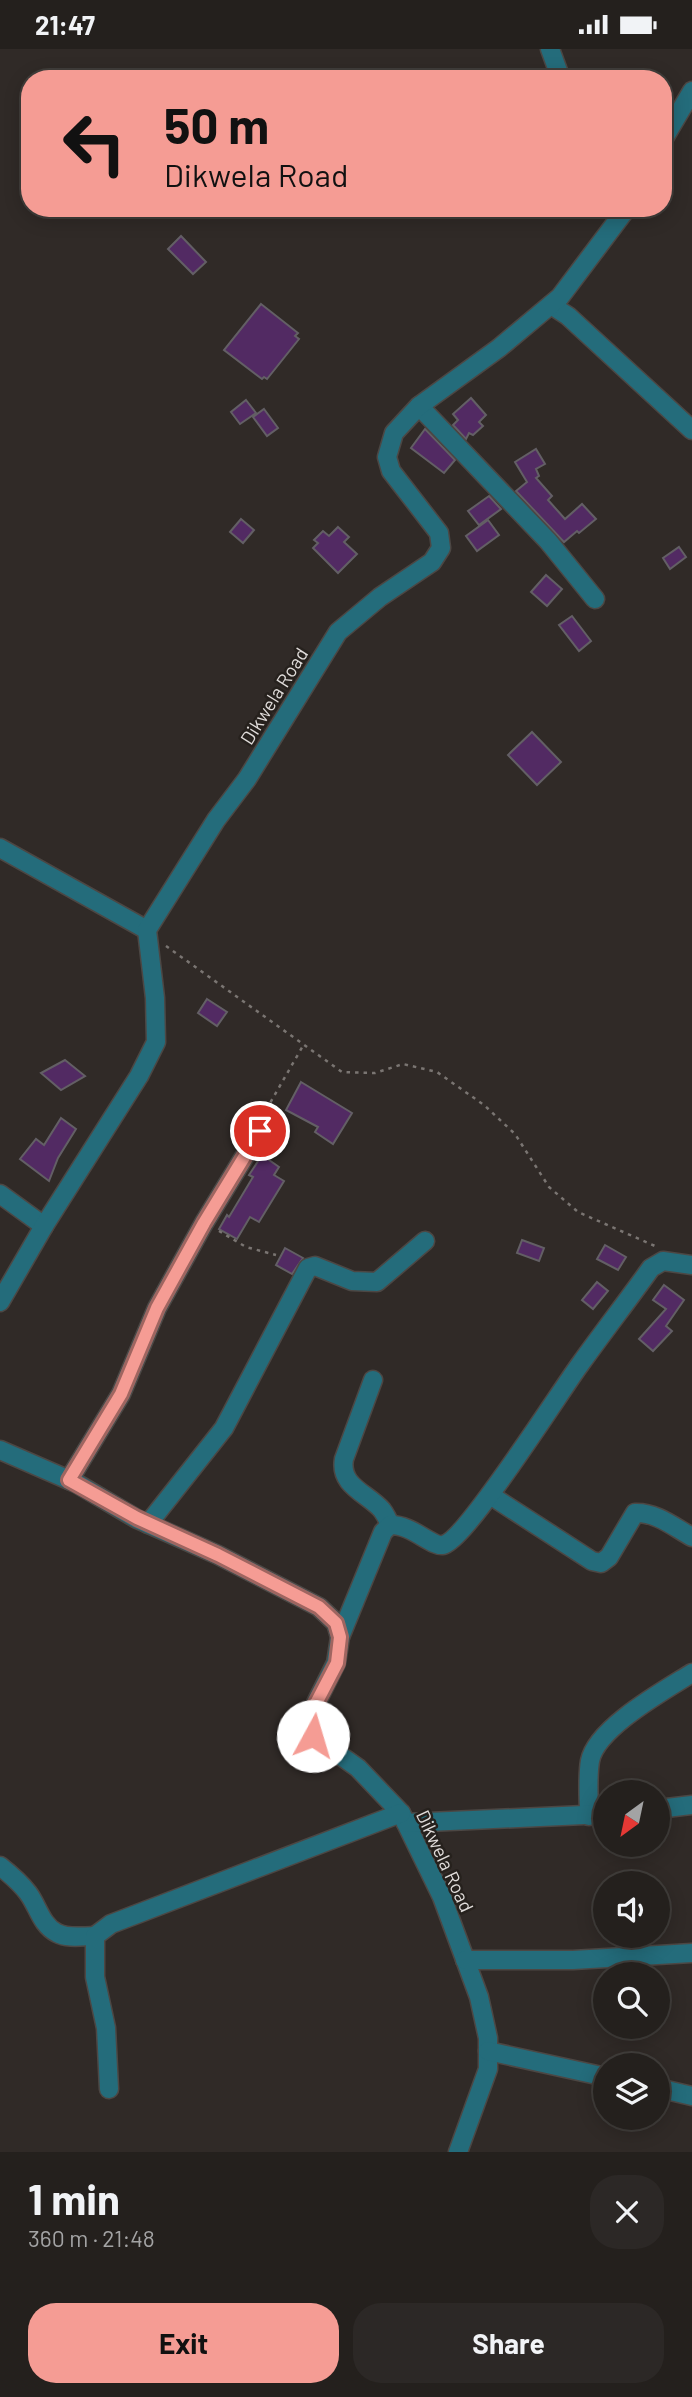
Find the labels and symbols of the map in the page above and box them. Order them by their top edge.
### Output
street label: Dikwela Road [235,643,312,748]
pin [230,1101,290,1161]
position arrow [276,1699,350,1773]
north arrow [593,1780,670,1857]
street label: Dikwela Road [412,1806,479,1915]

